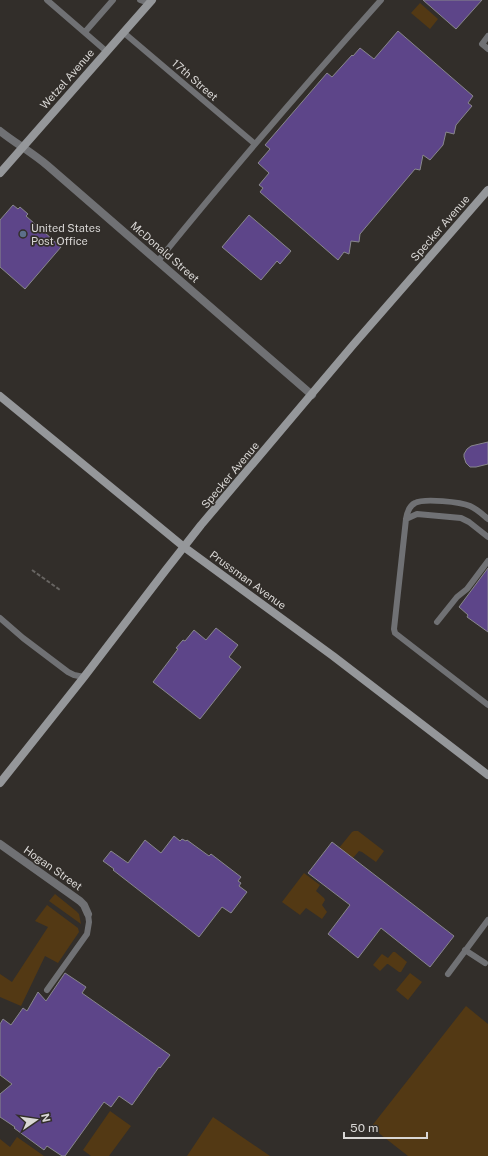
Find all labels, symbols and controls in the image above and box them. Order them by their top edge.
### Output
street label: Wetzel Avenue [38,47,96,111]
street label: 17th Street [170,57,220,103]
street label: Specker Avenue [408,193,472,263]
street label: McDonald Street [129,219,201,285]
place label: United States Post Office [31,222,101,247]
marker: United States Post Office [18,229,28,239]
street label: Specker Avenue [199,439,261,511]
street label: Prussman Avenue [208,548,288,612]
street label: Hogan Street [22,843,84,893]
north arrow [16,1100,56,1140]
text: N [39,1112,53,1123]
scale bar [344,1114,427,1140]
text: 50 m [350,1121,378,1135]

